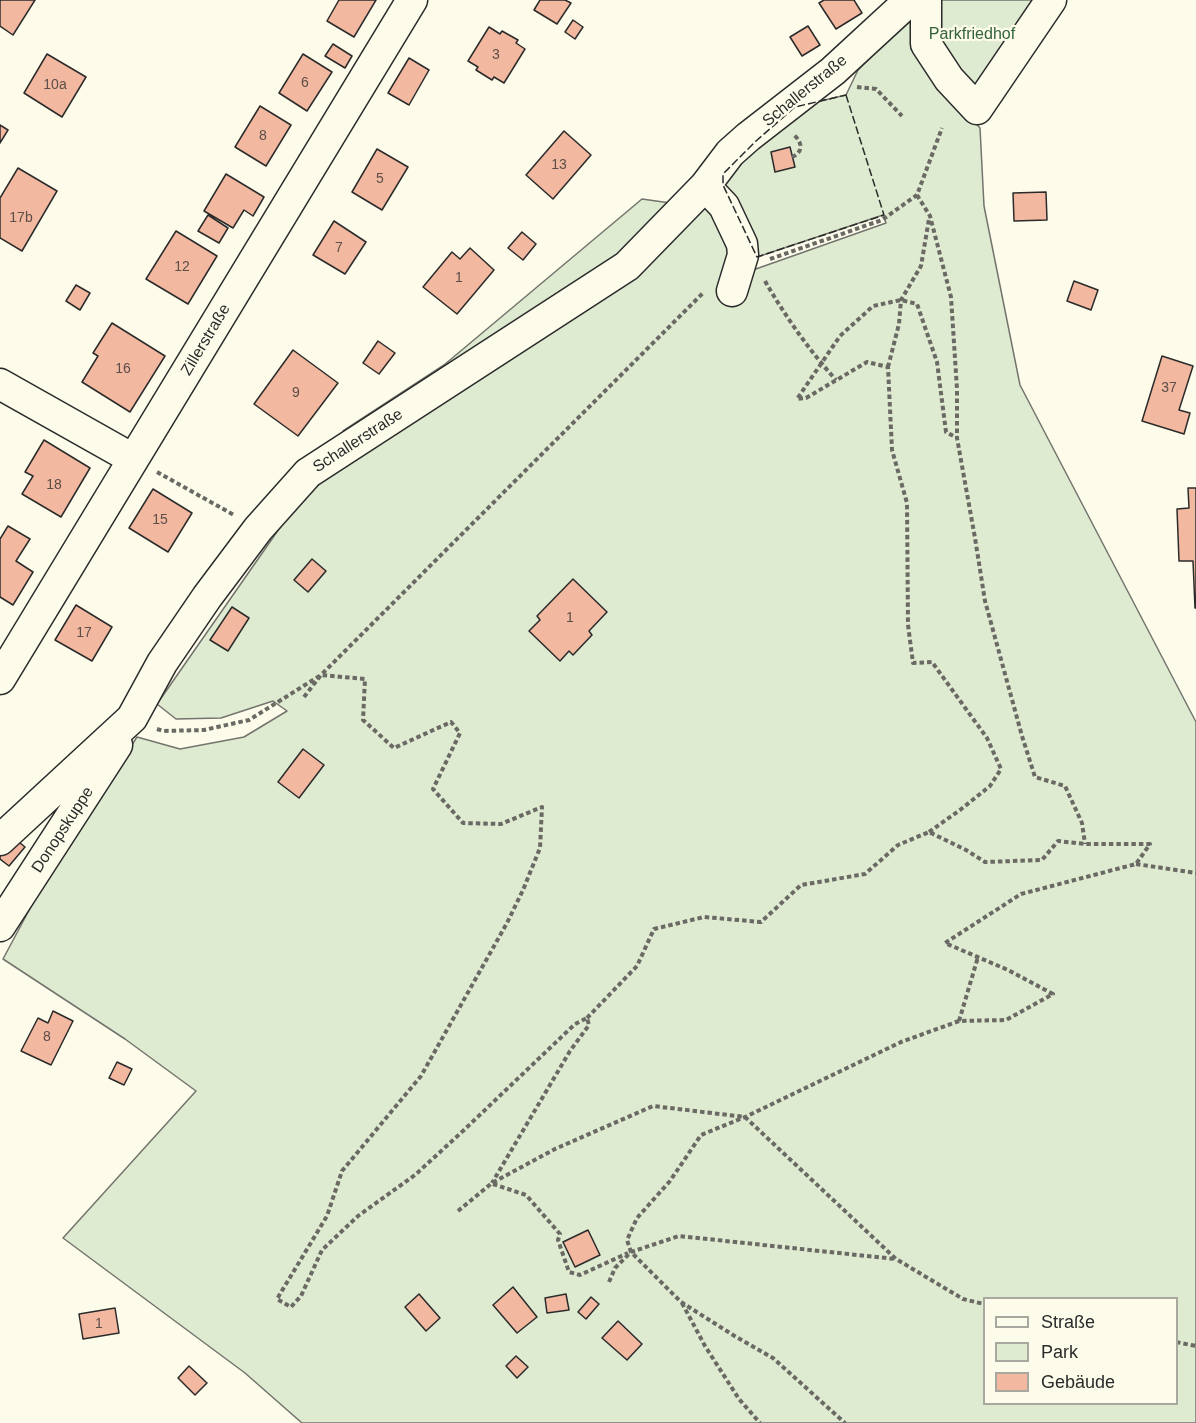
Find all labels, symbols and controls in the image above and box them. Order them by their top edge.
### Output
park label: Parkfriedhof [929,25,1015,45]
house number: 3 [492,47,500,63]
street label: Schallerstraße [759,51,851,131]
house number: 6 [301,75,309,91]
house number: 10a [43,77,67,93]
house number: 8 [259,128,267,144]
house number: 13 [551,157,567,173]
house number: 5 [376,171,384,187]
house number: 17b [9,210,33,226]
house number: 7 [335,240,343,256]
house number: 12 [174,259,190,275]
house number: 1 [455,270,463,286]
street label: Zillerstraße [177,301,235,379]
house number: 16 [115,361,131,377]
house number: 37 [1161,380,1177,396]
house number: 9 [292,385,300,401]
street label: Schallerstraße [310,405,406,477]
house number: 18 [46,477,62,493]
house number: 15 [152,512,168,528]
house number: 1 [566,610,574,626]
house number: 17 [76,625,92,641]
street label: Donopskuppe [28,783,98,877]
house number: 8 [43,1029,51,1045]
legend [983,1297,1178,1405]
text: Straße [1041,1312,1095,1332]
house number: 1 [95,1316,103,1332]
text: Park [1041,1342,1078,1362]
text: Gebäude [1041,1372,1115,1392]

